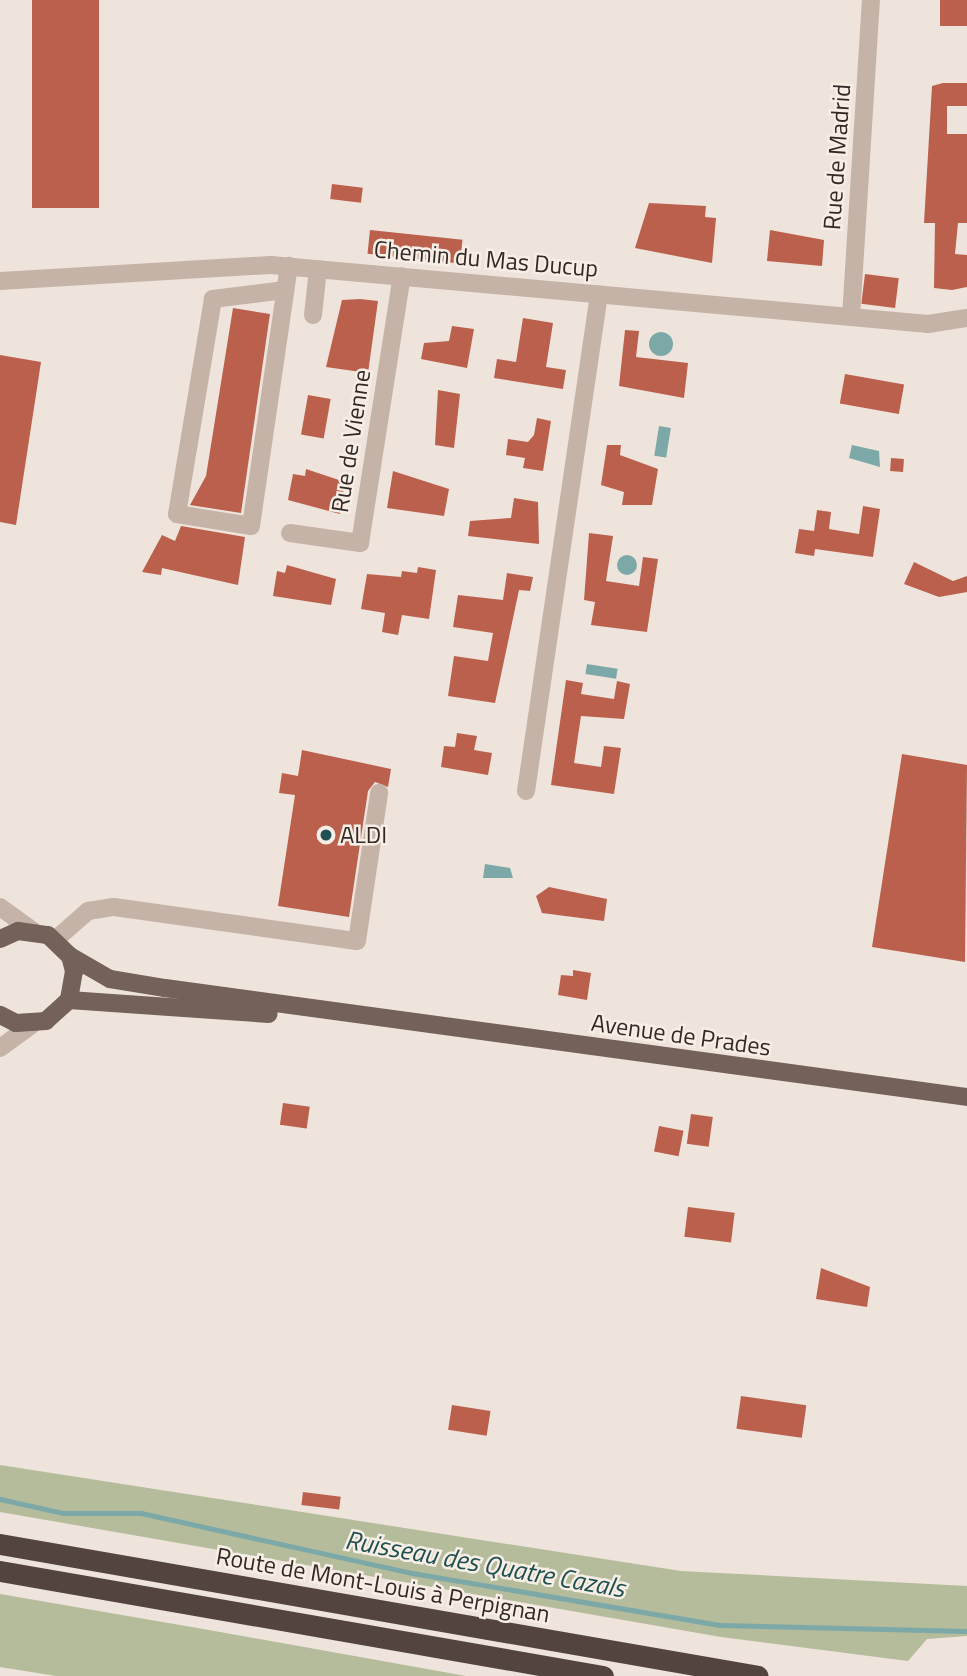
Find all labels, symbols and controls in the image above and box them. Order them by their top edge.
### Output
street label: Rue de Madrid [818,83,856,231]
street label: Chemin du Mas Ducup [373,235,599,283]
street label: Rue de Vienne [325,368,377,514]
place label: ALDI [340,821,387,849]
marker: ALDI [318,827,334,843]
street label: Avenue de Prades [589,1008,773,1062]
water label: Ruisseau des Quatre Cazals [343,1524,627,1604]
street label: Route de Mont-Louis à Perpignan [214,1541,552,1629]

